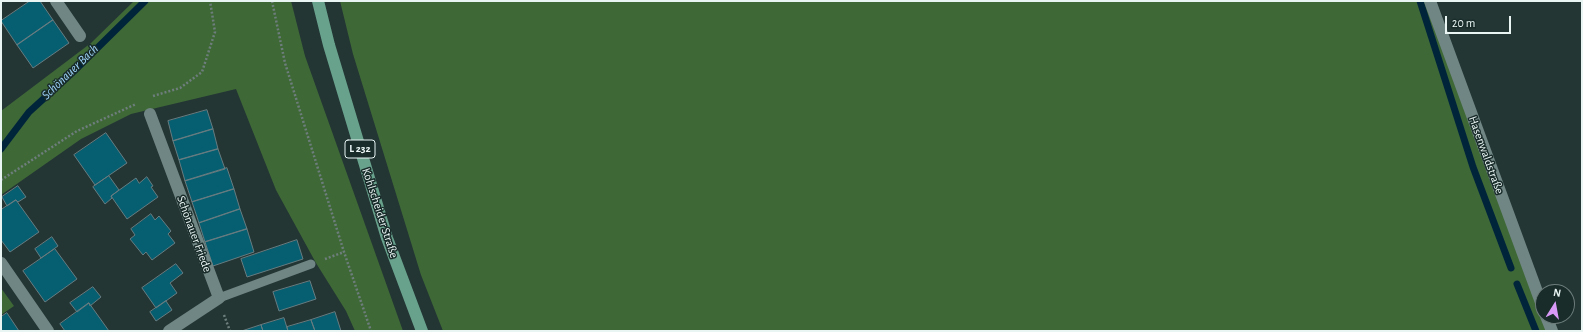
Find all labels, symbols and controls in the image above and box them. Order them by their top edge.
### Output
scale bar [1447,8,1513,34]
text: 20 m [1452,17,1475,29]
water label: Schönauer Bach [38,41,102,103]
street label: Hasenwaldstraße [1465,114,1507,196]
road number: L 232 [345,140,375,158]
street label: Kohlscheider Straße [359,166,401,260]
street label: Schönauer Friede [174,194,214,274]
north arrow [1535,284,1575,324]
text: N [1552,287,1562,299]

